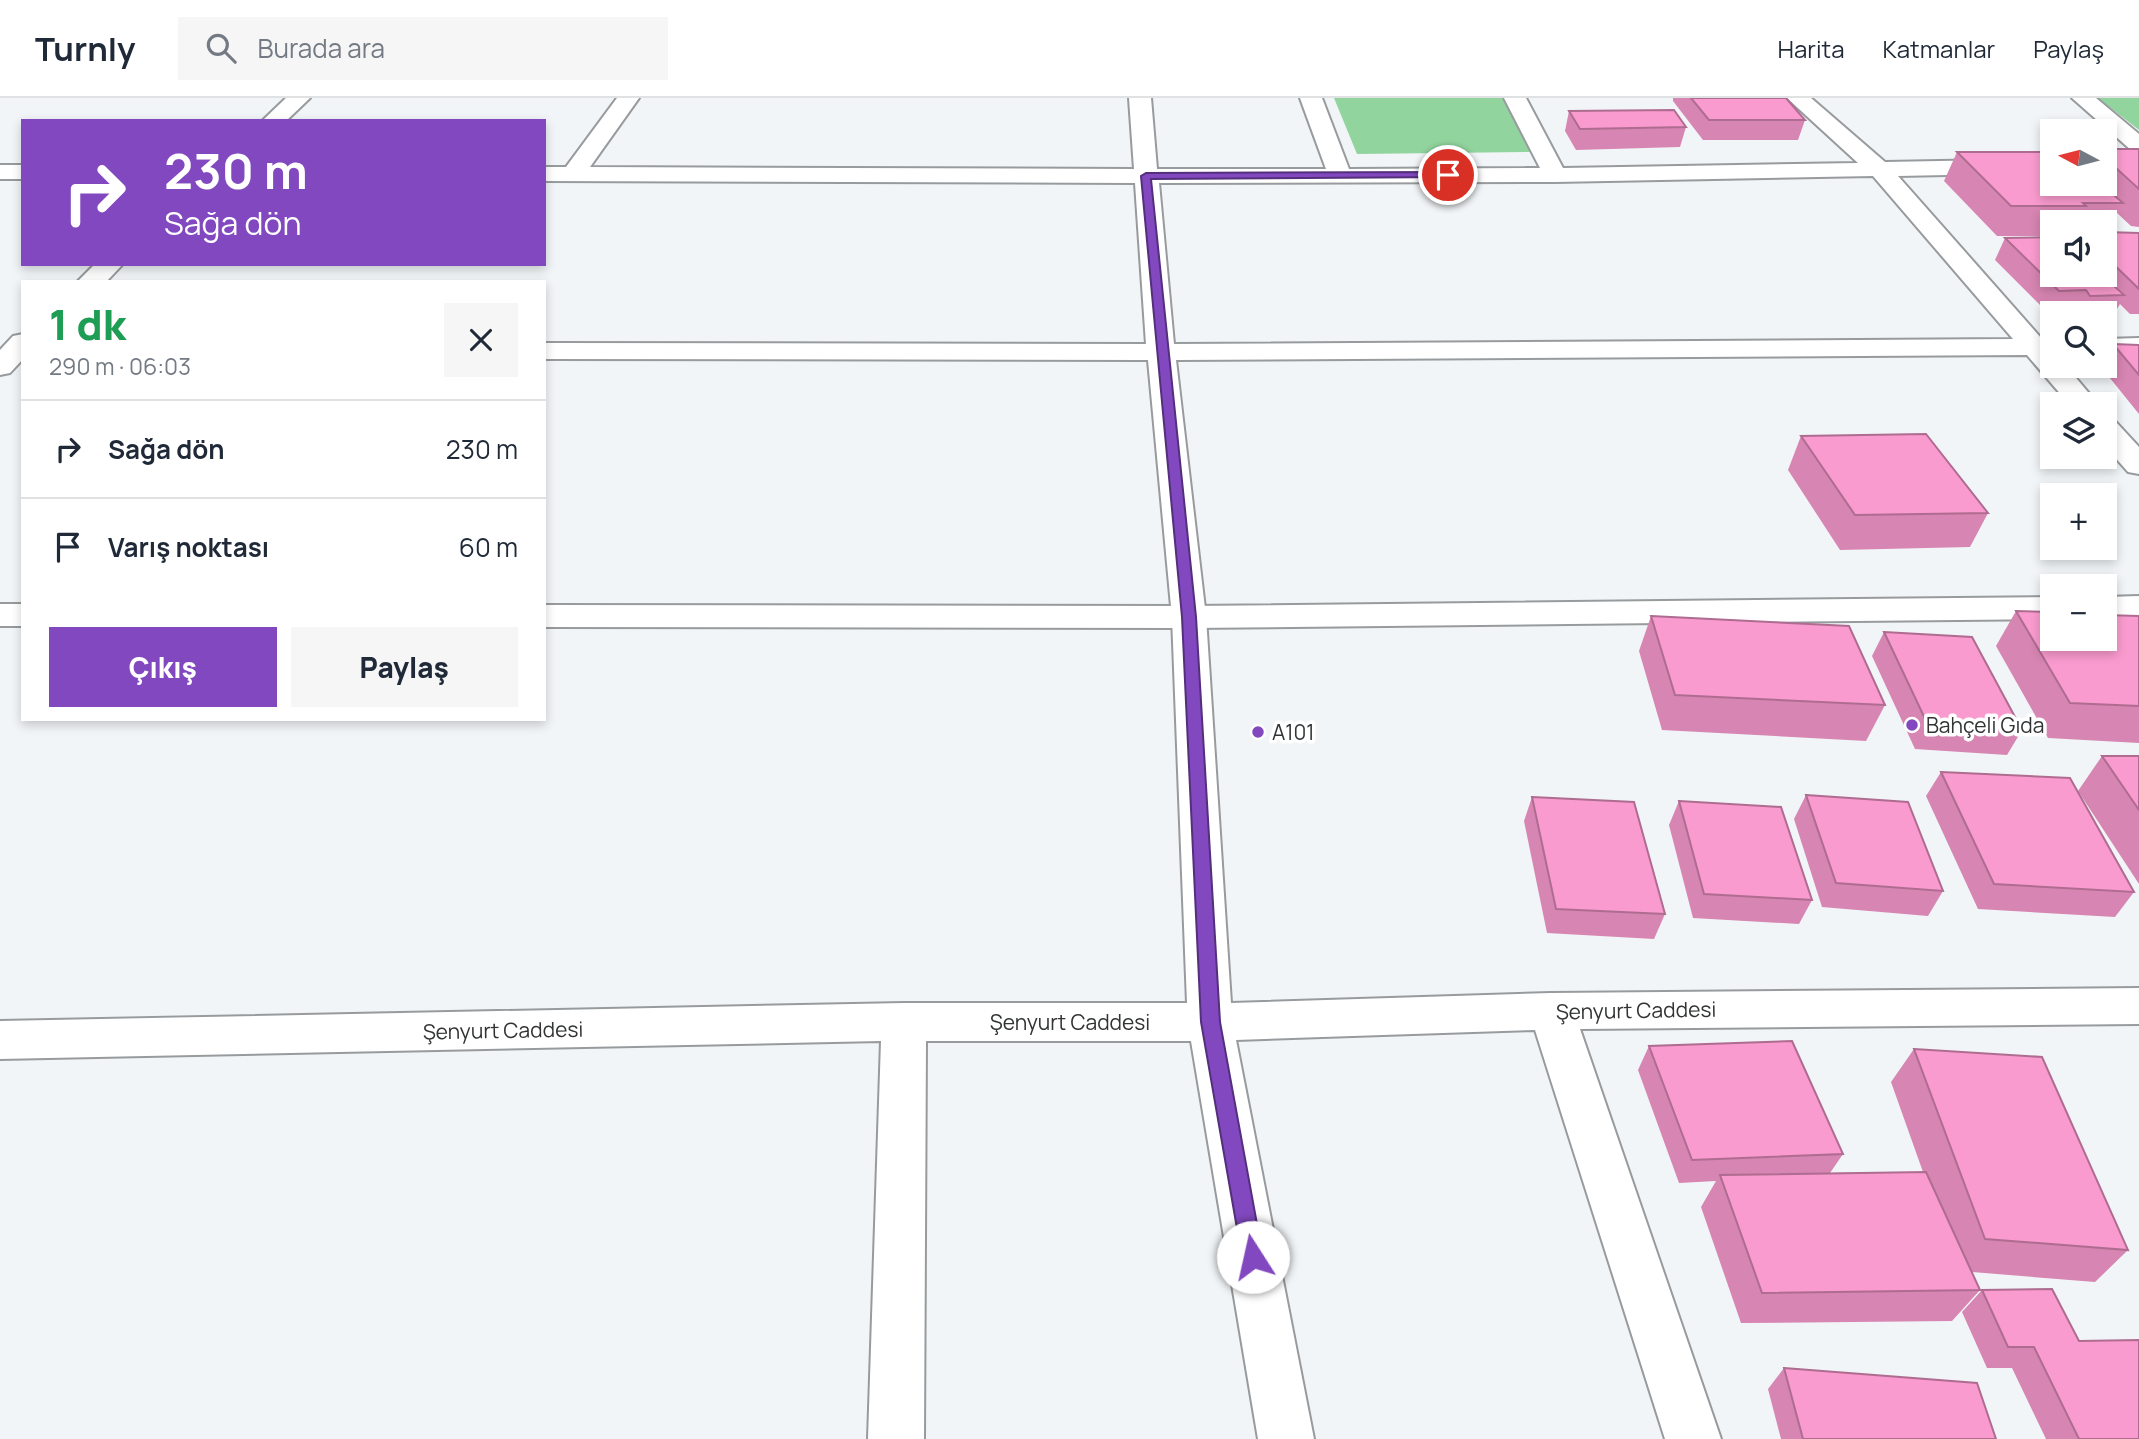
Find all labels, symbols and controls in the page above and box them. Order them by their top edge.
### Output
search box [178,17,668,80]
text: Turnly [35,26,136,71]
icon: search [202,29,240,67]
text: Burada ara [258,30,385,66]
text: Harita [1778,32,1845,65]
text: Katmanlar [1883,32,1995,65]
text: Paylaş [2033,32,2104,65]
north arrow [2040,119,2118,196]
map controls [2040,119,2117,651]
text: 230 m [164,137,308,204]
pin [1418,145,1478,205]
icon: right [49,147,140,238]
icon: arrive [1429,156,1467,194]
text: Sağa dön [164,201,302,245]
button: sound [2040,210,2117,287]
text: 1 dk [49,295,126,353]
button: search [2040,301,2117,378]
button: close [444,303,518,377]
text: 290 m · 06:03 [49,350,191,382]
button: layers [2040,392,2117,469]
icon: right [49,430,87,468]
text: Sağa dön [108,431,225,467]
text: 230 m [446,431,518,467]
button: + [2040,483,2117,560]
icon: arrive [49,528,87,566]
text: Varış noktası [108,529,269,565]
text: 60 m [459,529,518,565]
button: − [2040,574,2117,651]
button: Çıkış [49,627,277,707]
button: Paylaş [291,627,518,707]
place label: Bahçeli Gıda [1926,711,2044,739]
marker: Bahçeli Gıda [1904,717,1920,733]
place label: A101 [1272,718,1315,746]
marker: A101 [1250,724,1266,740]
street label: Şenyurt Caddesi [1556,995,1716,1025]
street label: Şenyurt Caddesi [990,1008,1150,1036]
street label: Şenyurt Caddesi [423,1015,583,1045]
position arrow [1216,1220,1290,1294]

